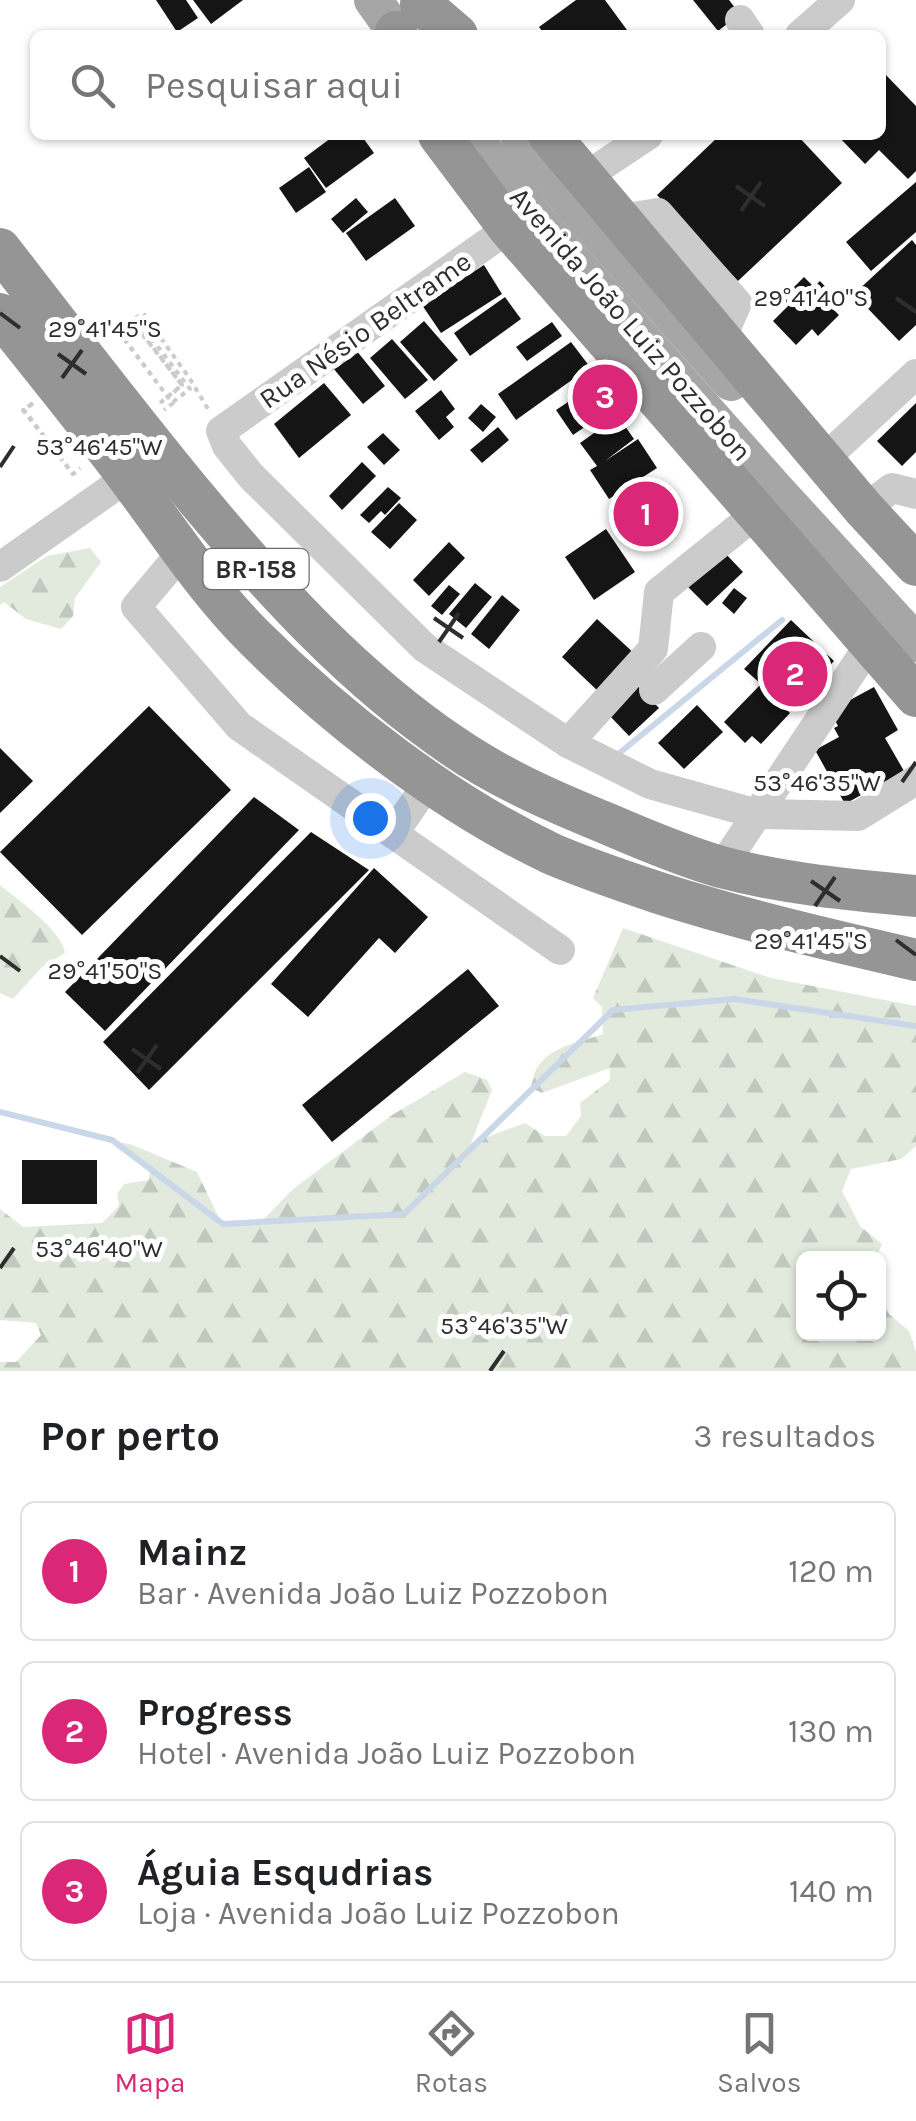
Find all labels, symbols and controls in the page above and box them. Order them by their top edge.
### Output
search box [30,30,886,140]
icon: search [65,58,120,113]
text: Pesquisar aqui [145,63,403,108]
street label: Avenida João Luiz Pozzobon [503,181,759,467]
street label: Rua Nésio Beltrame [253,245,477,415]
text: 29°41'40"S [754,283,868,312]
text: 29°41'45"S [48,314,162,343]
pin: 3 [572,360,638,434]
text: 53°46'45"W [35,432,163,461]
pin: 1 [614,476,678,552]
road number: BR-158 [204,549,308,589]
pin: 2 [762,636,828,712]
text: 53°46'35"W [753,768,881,797]
your location [345,793,396,844]
text: 29°41'45"S [754,926,868,955]
text: 29°41'50"S [48,956,162,985]
text: 53°46'40"W [35,1234,163,1263]
map controls [796,1251,886,1341]
button: locate [796,1251,886,1341]
text: 53°46'35"W [440,1311,568,1340]
text: Por perto [40,1411,220,1461]
text: 3 resultados [693,1418,876,1455]
text: Mainz [137,1530,247,1575]
text: 1 [69,1553,80,1590]
text: 120 m [788,1553,874,1590]
text: Bar · Avenida João Luiz Pozzobon [137,1575,609,1612]
text: Progress [137,1690,293,1735]
text: 2 [65,1713,84,1750]
text: 130 m [788,1713,874,1750]
text: Hotel · Avenida João Luiz Pozzobon [137,1735,636,1772]
text: Águia Esqudrias [137,1850,433,1895]
text: 3 [65,1873,84,1910]
text: 140 m [789,1873,874,1910]
text: Loja · Avenida João Luiz Pozzobon [137,1895,620,1932]
tab: Mapa [115,2006,186,2099]
tab: Rotas [415,2006,488,2099]
tab: Salvos [717,2006,801,2099]

